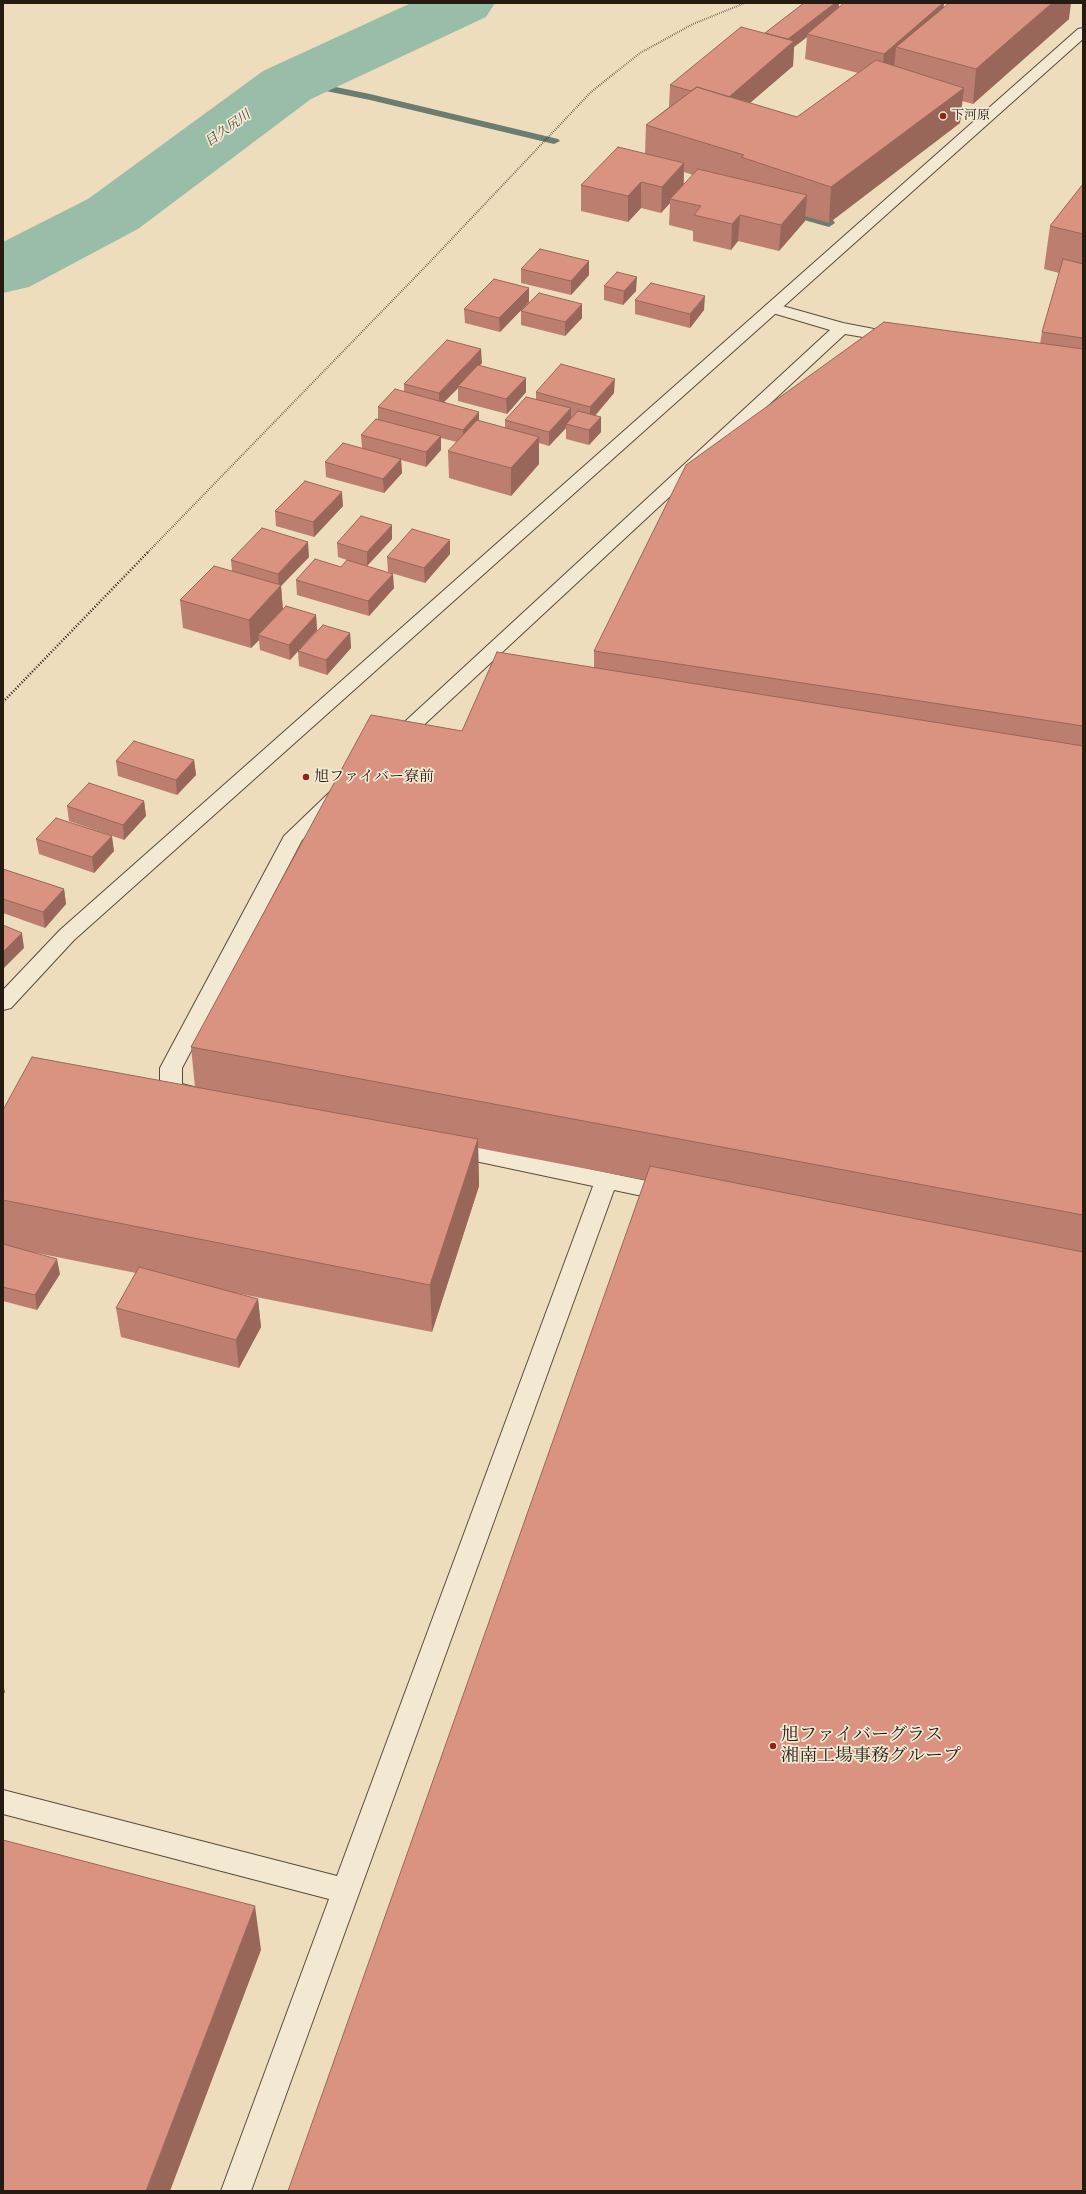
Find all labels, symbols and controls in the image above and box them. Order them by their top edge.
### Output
water label: 目久尻川 [202,107,254,151]
place label: 下河原 [951,108,990,124]
marker: 下河原 [938,111,948,121]
place label: 旭ファイバー寮前 [314,768,434,786]
marker: 旭ファイバー寮前 [301,772,311,782]
place label: 旭ファイバーグラス 湘南工場事務グループ [781,1725,961,1768]
marker: 旭ファイバーグラス 湘南工場事務グループ [768,1741,778,1751]

